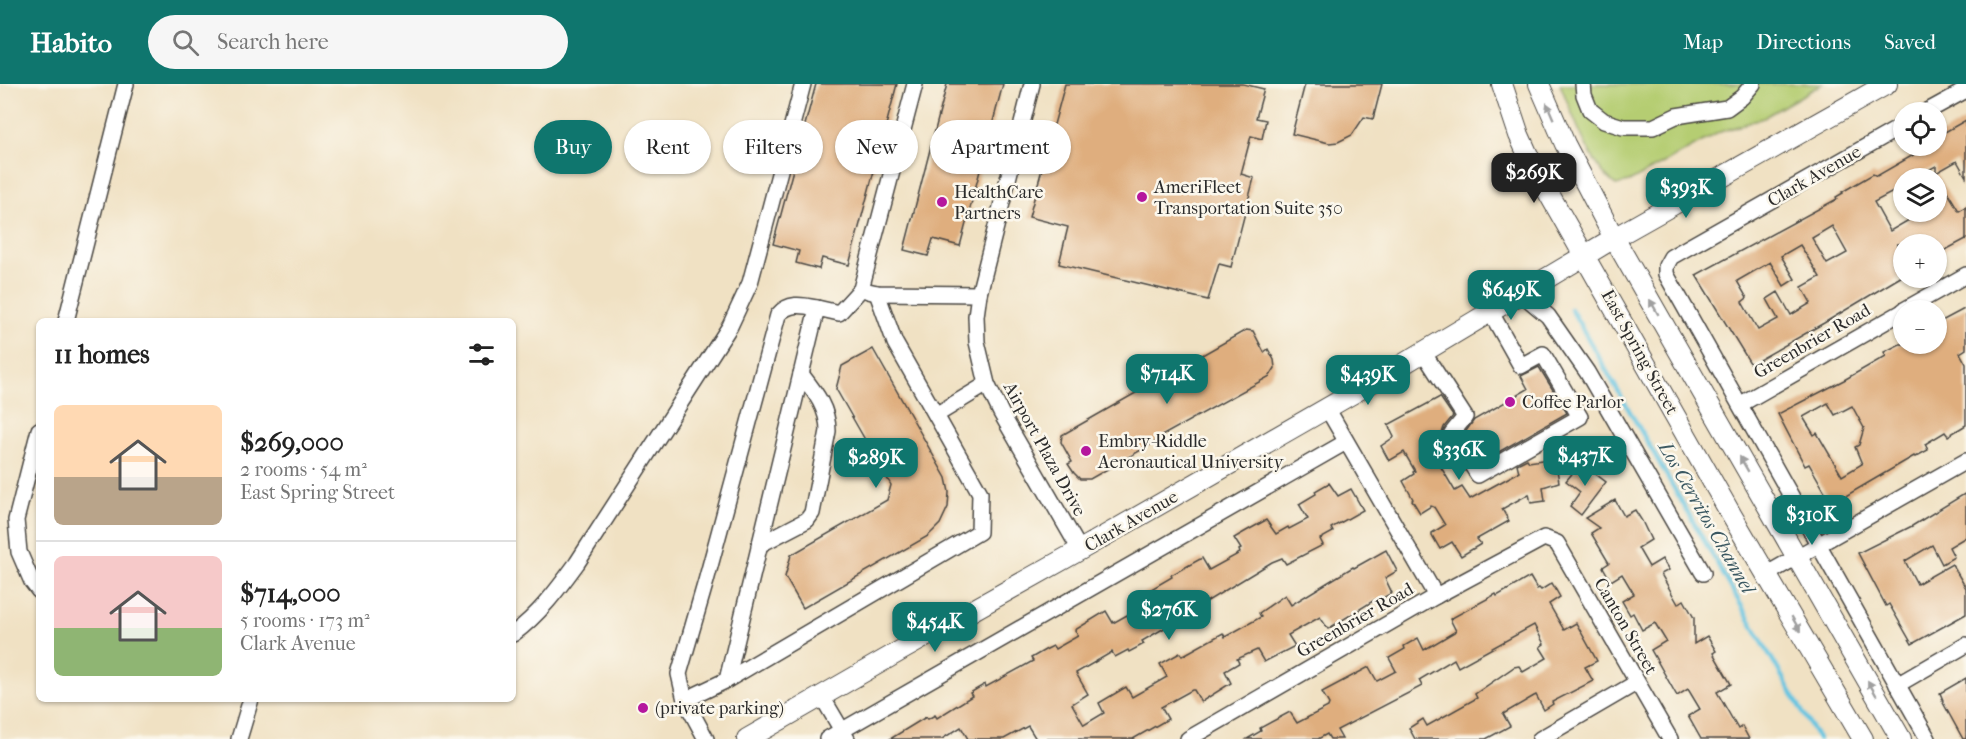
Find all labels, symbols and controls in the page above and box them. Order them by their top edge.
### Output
search box [148,15,568,69]
text: Habito [30,26,112,59]
icon: search [169,26,202,59]
text: Search here [217,29,329,55]
text: Map [1683,30,1723,54]
text: Directions [1756,30,1851,54]
text: Saved [1884,30,1936,54]
one-way arrow [1546,102,1555,119]
map controls [1893,102,1947,354]
button: locate [1893,102,1947,156]
chip: Buy [534,120,612,174]
chip: Rent [624,120,711,174]
chip: Filters [723,120,823,174]
chip: New [835,120,918,174]
chip: Apartment [930,120,1071,174]
street label: Clark Avenue [1764,141,1865,212]
pin: $269K [1492,153,1576,204]
text: $269K [1505,161,1563,184]
pin: $393K [1644,168,1728,219]
button: layers [1893,168,1947,222]
text: $393K [1660,176,1712,199]
place label: AmeriFleet Transportation Suite 350 [1153,177,1343,219]
place label: HealthCare Partners [954,182,1044,224]
marker: AmeriFleet Transportation Suite 350 [1135,190,1149,204]
marker: HealthCare Partners [935,195,949,209]
button: + [1893,234,1947,288]
pin: $649K [1469,270,1553,321]
text: $649K [1482,278,1540,301]
street label: East Spring Street [1597,286,1683,419]
one-way arrow [1649,298,1659,315]
street label: Greenbrier Road [1750,299,1874,383]
button: − [1893,300,1947,354]
icon: filters [465,338,498,371]
text: 11 homes [54,339,150,370]
pin: $714K [1125,354,1209,405]
pin: $439K [1326,355,1410,406]
text: $714K [1140,362,1194,385]
text: $439K [1340,363,1396,386]
street label: Airport Plaza Drive [998,378,1090,520]
place label: Coffee Parlor [1522,392,1624,413]
marker: Coffee Parlor [1503,395,1517,409]
text: $269,000 [240,427,344,458]
icon: home [102,429,174,501]
pin: $336K [1417,430,1501,481]
place label: Embry-Riddle Aeronautical University [1097,431,1285,473]
water label: Los Cerritos Channel [1653,435,1761,599]
pin: $437K [1543,436,1627,487]
pin: $289K [834,438,918,489]
text: $336K [1433,438,1485,461]
marker: Embry-Riddle Aeronautical University [1079,444,1093,458]
text: $437K [1557,444,1613,467]
text: $289K [848,446,904,469]
one-way arrow [1739,455,1749,472]
text: 2 rooms · 54 m² [240,458,367,481]
text: East Spring Street [240,481,395,504]
street label: Clark Avenue [1081,486,1182,557]
pin: $310K [1770,495,1854,546]
text: $310K [1786,503,1838,526]
street label: Canton Street [1589,574,1662,679]
text: $714,000 [240,578,341,609]
street label: Greenbrier Road [1293,578,1417,662]
icon: home [102,580,174,652]
pin: $276K [1127,590,1211,641]
text: $276K [1141,598,1197,621]
pin: $454K [893,602,977,653]
text: 5 rooms · 173 m² [240,609,370,632]
text: $454K [906,610,964,633]
one-way arrow [1791,616,1802,632]
text: Clark Avenue [240,632,356,655]
one-way arrow [1867,679,1877,696]
place label: (private parking) [655,698,784,719]
marker: (private parking) [636,701,650,715]

